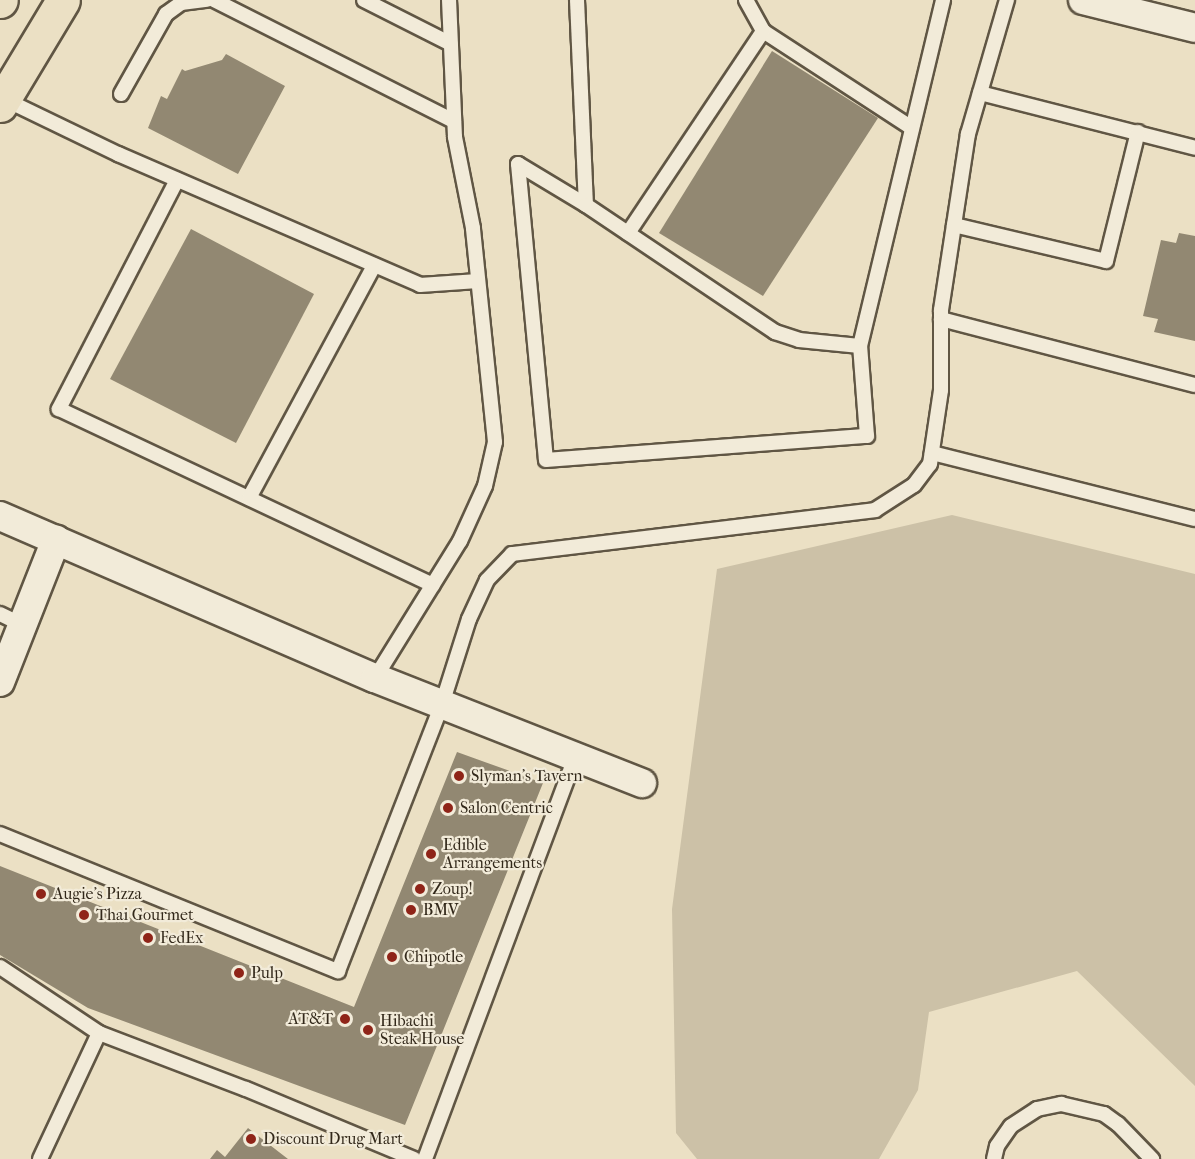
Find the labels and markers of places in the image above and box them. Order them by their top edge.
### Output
place label: Slyman's Tavern [471,766,583,786]
marker: Slyman's Tavern [452,769,466,783]
place label: Salon Centric [460,798,553,818]
marker: Salon Centric [441,801,455,815]
place label: Edible Arrangements [443,835,542,873]
marker: Edible Arrangements [424,847,438,861]
place label: Zoup! [432,879,473,899]
marker: Zoup! [413,882,427,896]
place label: Augie's Pizza [53,884,142,904]
marker: Augie's Pizza [34,887,48,901]
place label: BMV [423,900,458,920]
marker: BMV [404,903,418,917]
place label: Thai Gourmet [96,905,194,925]
marker: Thai Gourmet [77,908,91,922]
place label: FedEx [160,928,203,948]
marker: FedEx [141,931,155,945]
place label: Chipotle [404,947,463,967]
marker: Chipotle [385,950,399,964]
place label: Pulp [251,963,283,983]
marker: Pulp [232,966,246,980]
place label: AT&T [288,1009,333,1029]
place label: Hibachi Steak House [380,1011,464,1049]
marker: AT&T [338,1012,352,1026]
marker: Hibachi Steak House [361,1023,375,1037]
place label: Discount Drug Mart [263,1129,403,1149]
marker: Discount Drug Mart [244,1132,258,1146]

